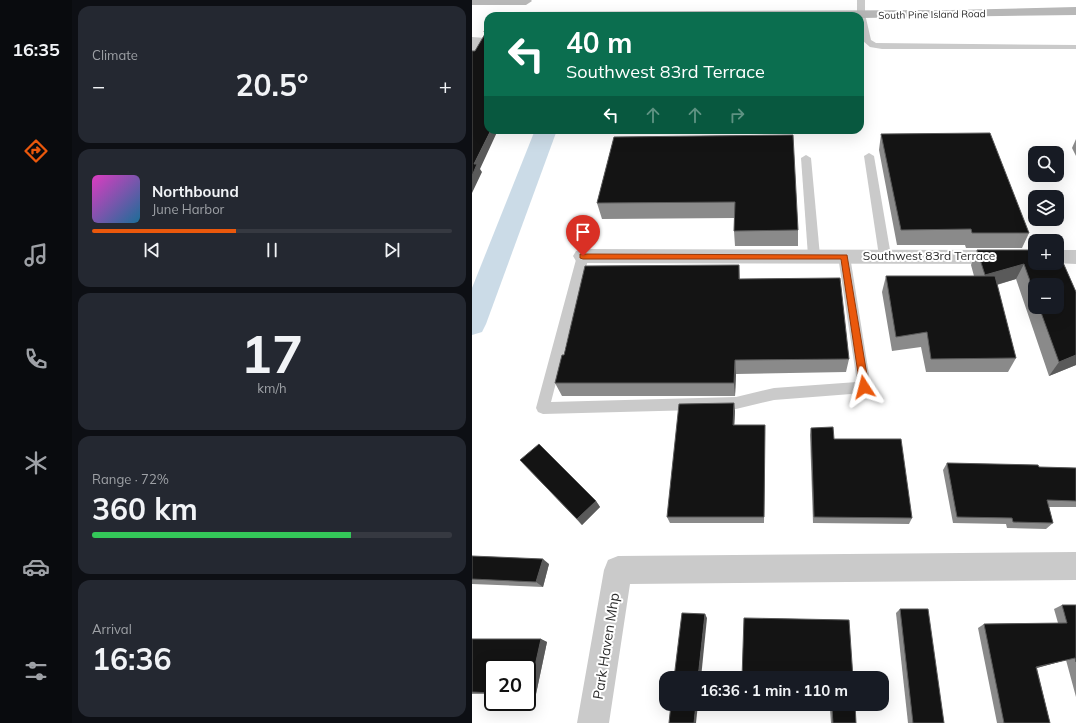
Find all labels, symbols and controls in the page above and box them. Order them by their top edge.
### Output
street label: South Pine Island Road [878,7,986,22]
text: 40 m [566,25,632,60]
icon: left [500,28,552,80]
text: 16:35 [12,38,60,61]
text: Climate [92,47,138,63]
text: Southwest 83rd Terrace [566,60,765,83]
text: 20.5° [236,66,308,104]
text: − [92,72,105,100]
text: + [439,72,452,100]
icon: left [600,104,622,126]
icon: ahead [642,104,664,126]
icon: ahead [684,104,706,126]
icon: right [726,104,748,126]
icon: directions [22,137,50,165]
map controls [1028,146,1064,314]
button: search [1028,146,1064,182]
text: Northbound [152,182,239,201]
button: layers [1028,190,1064,226]
text: June Harbor [152,201,224,217]
pin [566,215,600,256]
icon: arrive [572,221,594,243]
button: + [1028,234,1064,270]
icon: previous [141,239,163,261]
icon: pause [261,239,283,261]
icon: next [381,239,403,261]
icon: music [22,241,50,269]
street label: Southwest 83rd Terrace [863,248,995,263]
button: − [1028,278,1064,314]
text: 17 [241,321,303,386]
icon: phone [22,345,50,373]
position arrow [843,366,885,408]
text: km/h [257,380,287,396]
icon: climate [22,449,50,477]
text: Range · 72% [92,471,169,487]
text: 360 km [92,490,198,528]
icon: car [22,553,50,581]
street label: Park Haven Mhp [589,591,623,701]
text: Arrival [92,621,132,637]
text: 16:36 [92,640,171,678]
icon: filters [22,657,50,685]
speed limit sign: 20 [484,659,536,711]
text: 16:36 · 1 min · 110 m [700,681,848,700]

